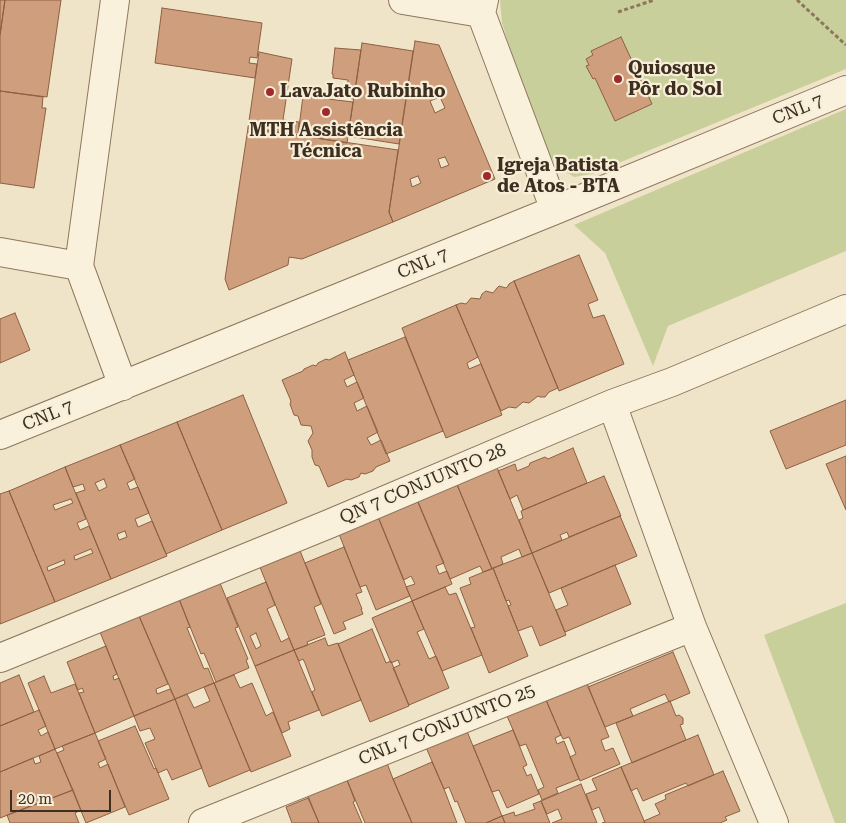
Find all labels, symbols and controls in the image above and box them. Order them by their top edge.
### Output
place label: Quiosque Pôr do Sol [628,58,722,100]
marker: Quiosque Pôr do Sol [612,73,624,85]
place label: LavaJato Rubinho [280,81,446,103]
marker: LavaJato Rubinho [264,86,276,98]
street label: CNL 7 [769,90,827,130]
marker: MTH Assistência Técnica [320,106,332,118]
place label: MTH Assistência Técnica [249,120,403,162]
place label: Igreja Batista de Atos - BTA [497,155,620,198]
marker: Igreja Batista de Atos - BTA [481,170,493,182]
street label: CNL 7 [394,244,452,284]
street label: CNL 7 [19,396,77,436]
street label: QN 7 CONJUNTO 28 [337,439,509,529]
street label: CNL 7 CONJUNTO 25 [356,680,538,770]
scale bar [12,780,114,812]
text: 20 m [18,790,52,808]

